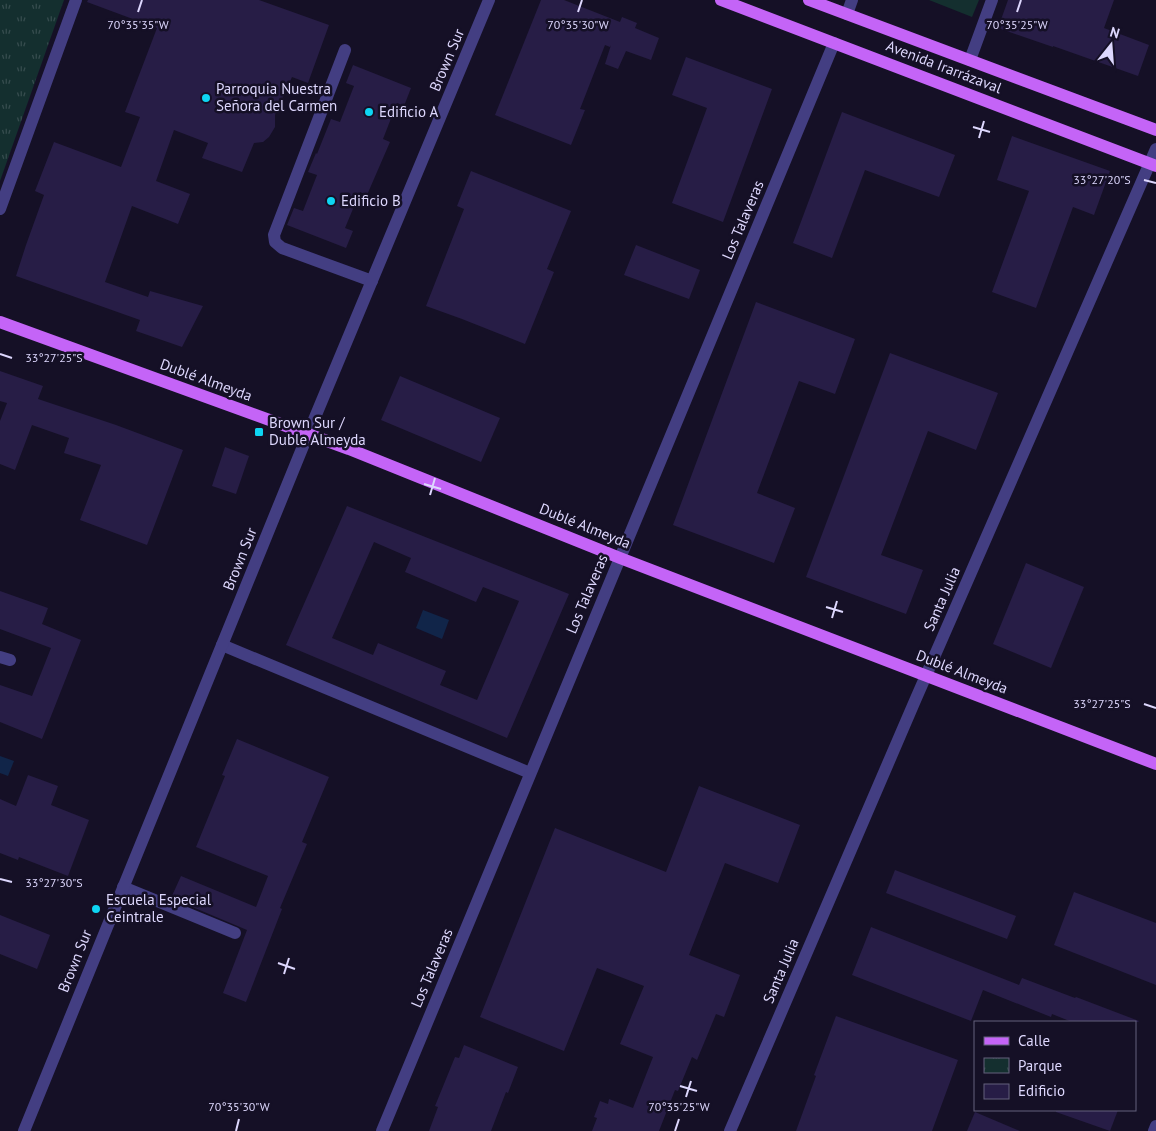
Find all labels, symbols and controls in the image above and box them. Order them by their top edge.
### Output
text: 70°35'35"W [107,17,169,32]
text: 70°35'30"W [547,17,609,32]
text: 70°35'25"W [986,17,1048,32]
north arrow [1086,20,1136,70]
text: N [1108,23,1122,43]
street label: Brown Sur [425,26,468,94]
street label: Avenida Irarrázaval [884,36,1005,98]
place label: Parroquia Nuestra Señora del Carmen [216,79,337,115]
marker: Parroquia Nuestra Señora del Carmen [200,92,212,104]
place label: Edificio A [379,102,439,121]
marker: Edificio A [363,106,375,118]
text: 33°27'20"S [1073,172,1131,187]
street label: Los Talaveras [717,177,768,262]
place label: Edificio B [341,191,401,210]
marker: Edificio B [325,195,337,207]
text: 33°27'25"S [25,350,83,365]
street label: Dublé Almeyda [158,354,255,405]
place label: Brown Sur / Duble Almeyda [269,413,366,449]
marker: Brown Sur / Duble Almeyda [253,426,265,438]
street label: Dublé Almeyda [537,499,634,552]
street label: Brown Sur [218,525,261,593]
street label: Los Talaveras [561,551,612,636]
street label: Santa Julia [919,564,964,634]
street label: Dublé Almeyda [914,645,1011,698]
text: 33°27'25"S [1073,696,1131,711]
text: 33°27'30"S [25,875,83,890]
place label: Escuela Especial Ceintrale [106,890,212,926]
marker: Escuela Especial Ceintrale [90,903,102,915]
street label: Los Talaveras [406,925,457,1010]
street label: Brown Sur [53,927,96,995]
street label: Santa Julia [758,936,803,1006]
legend [974,1021,1136,1111]
text: Calle [1018,1031,1050,1050]
text: Parque [1018,1056,1062,1075]
text: Edificio [1018,1081,1065,1100]
text: 70°35'30"W [208,1099,270,1114]
text: 70°35'25"W [648,1099,710,1114]

